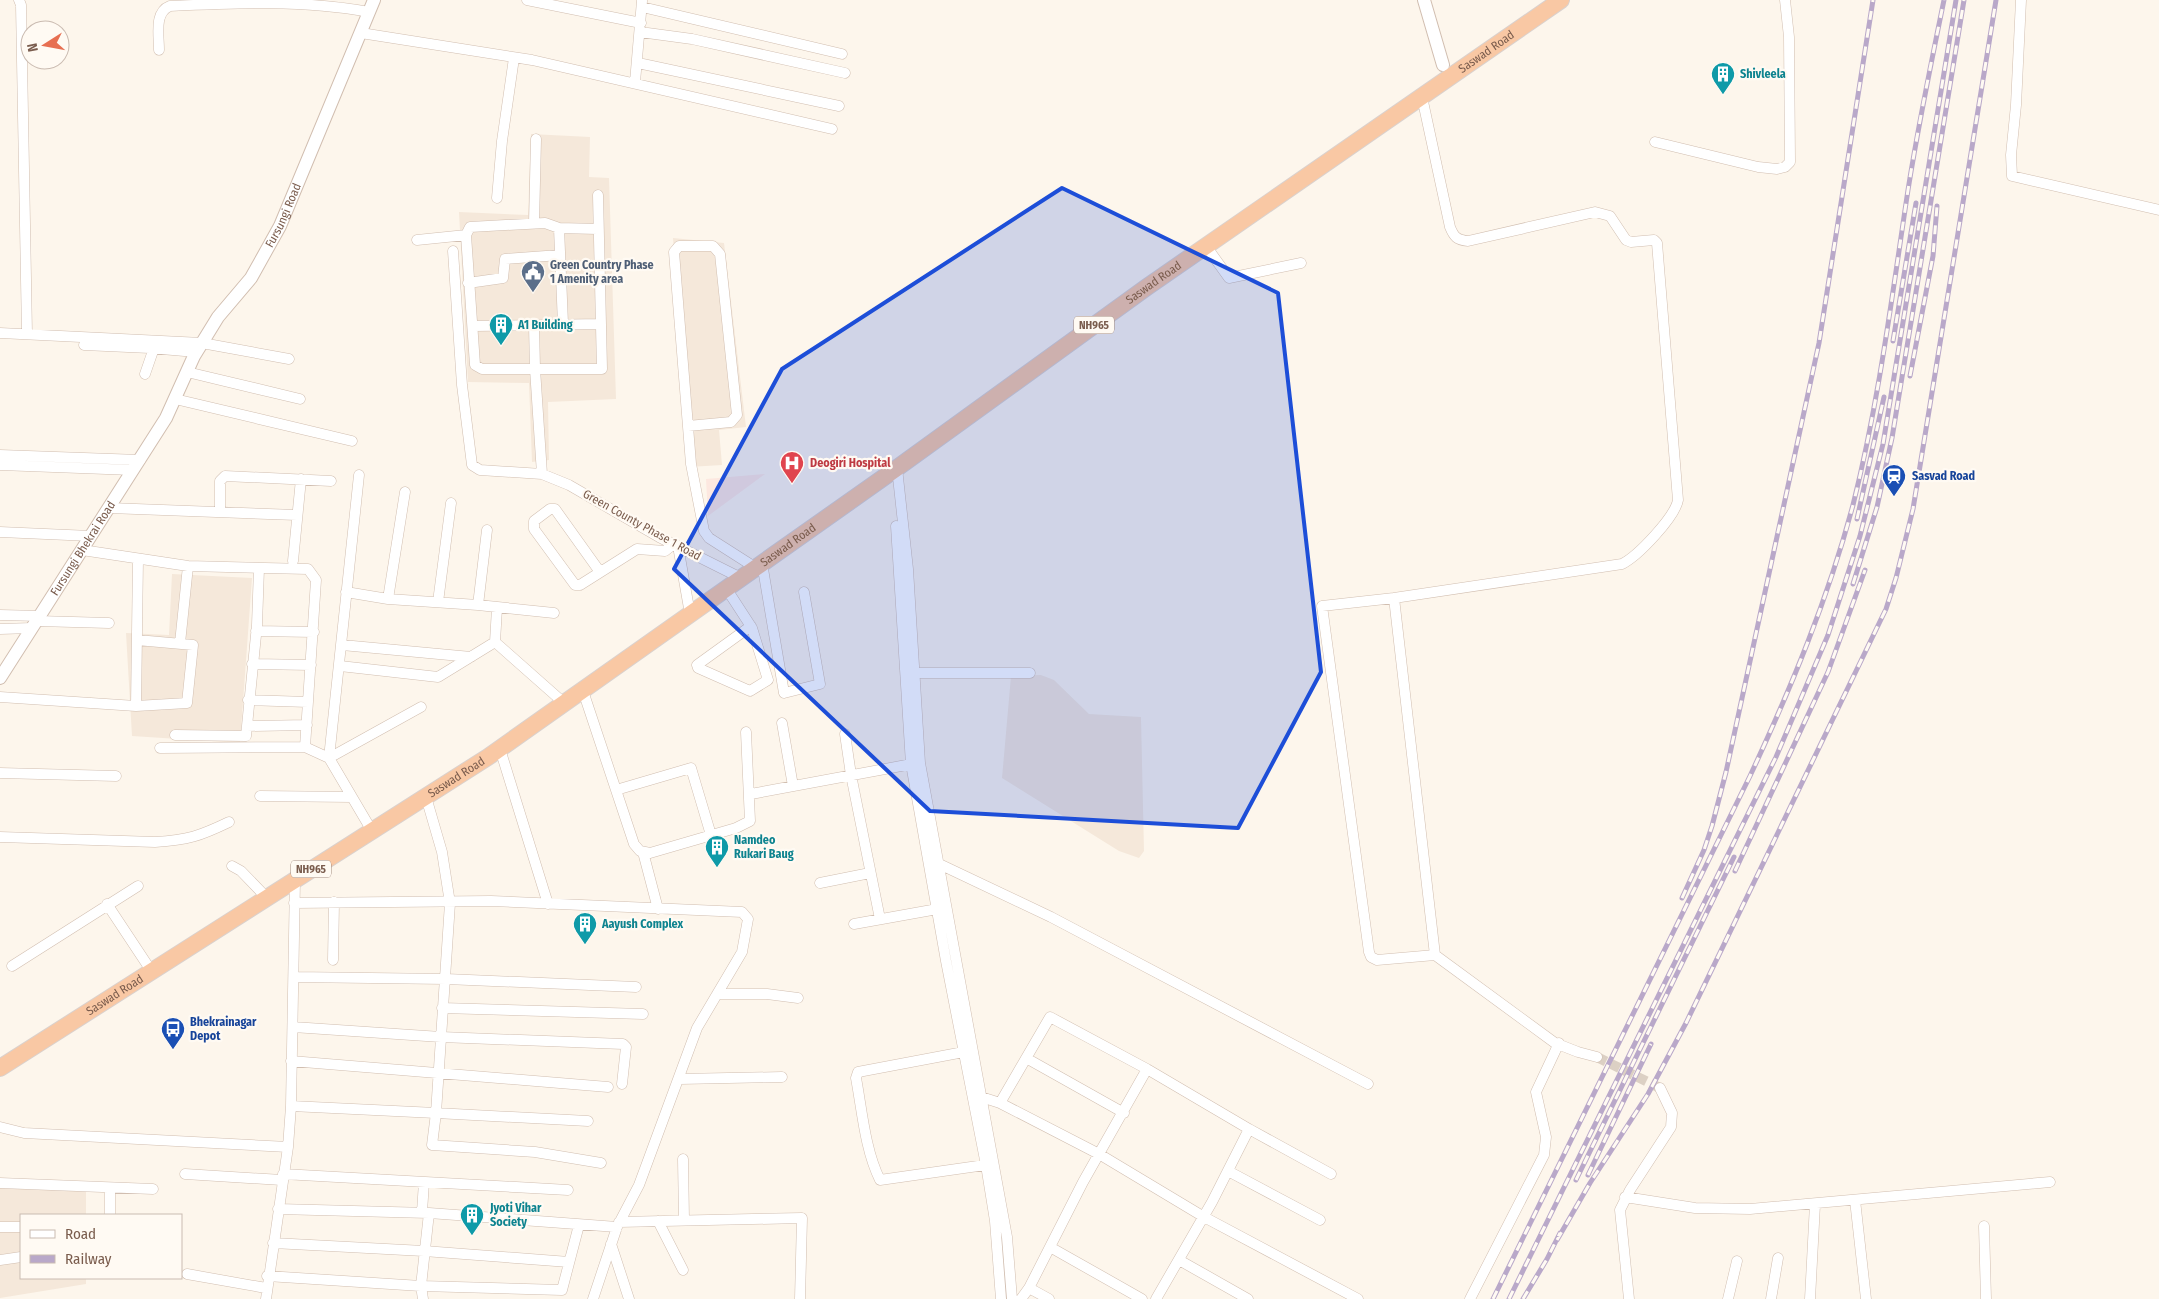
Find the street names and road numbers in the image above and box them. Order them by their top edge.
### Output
street label: Saswad Road [1456,28,1517,76]
street label: Fursungi Road [262,181,304,250]
street label: Saswad Road [1123,258,1184,307]
road number: NH965 [1074,316,1114,334]
street label: Green County Phase 1 Road [580,487,704,563]
street label: Fursungi Bhekrai Road [48,498,118,598]
street label: Saswad Road [758,521,818,569]
street label: Saswad Road [425,754,487,801]
road number: NH965 [291,861,331,878]
street label: Saswad Road [84,972,146,1018]

